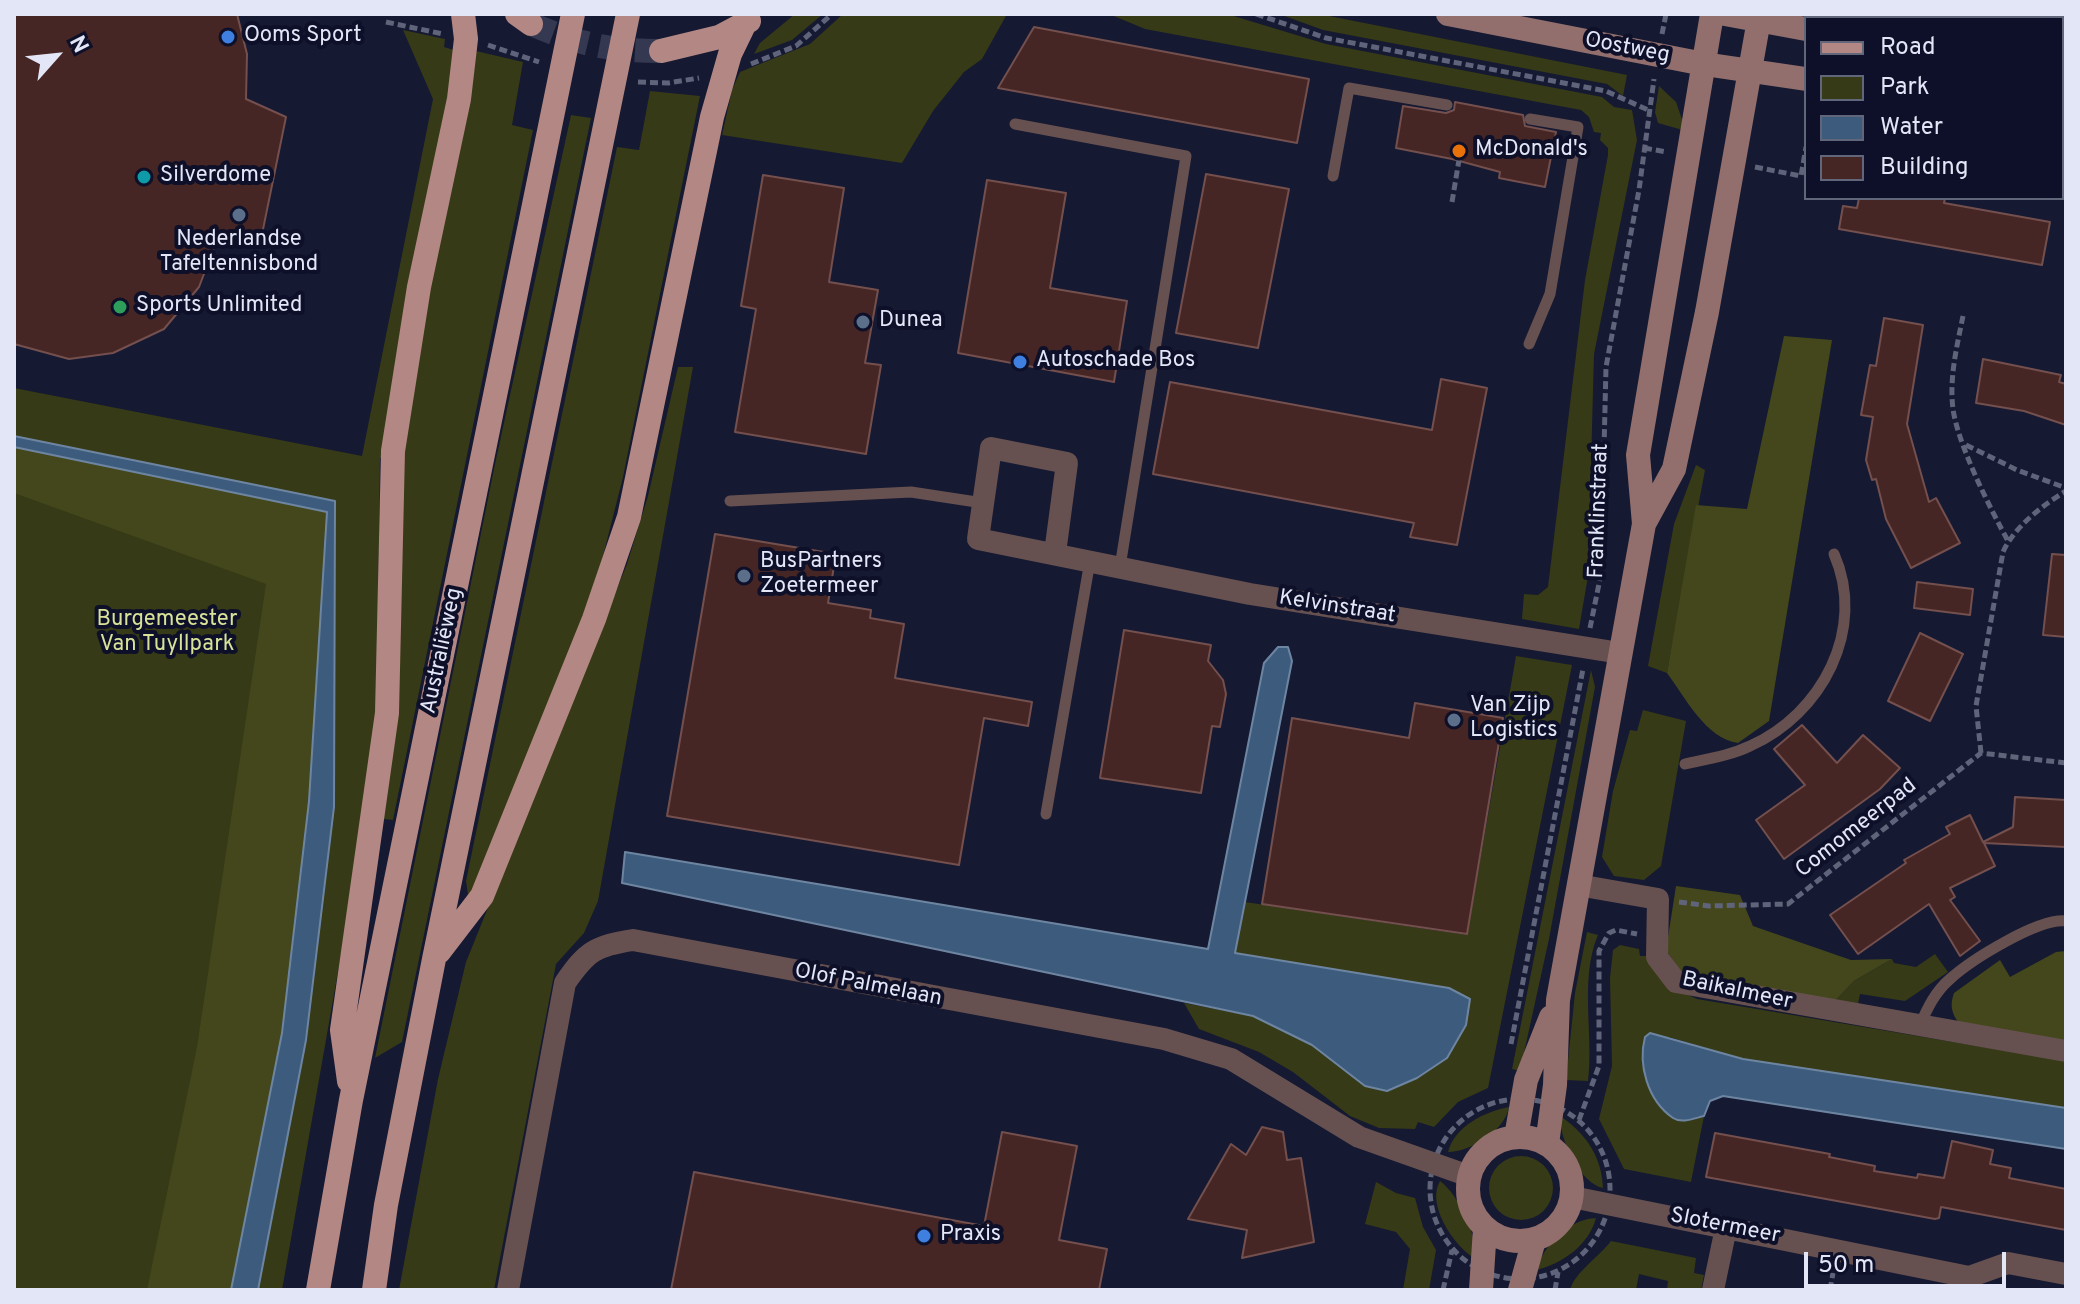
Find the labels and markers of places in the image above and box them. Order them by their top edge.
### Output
place label: Ooms Sport [244,24,361,50]
marker: Ooms Sport [219,28,237,46]
place label: McDonald's [1475,138,1588,164]
marker: McDonald's [1450,142,1468,160]
place label: Silverdome [160,164,271,190]
marker: Silverdome [135,168,153,186]
marker: Nederlandse Tafeltennisbond [230,206,248,224]
place label: Nederlandse Tafeltennisbond [160,228,318,280]
place label: Sports Unlimited [136,294,302,320]
marker: Sports Unlimited [111,298,129,316]
place label: Dunea [879,309,943,335]
marker: Dunea [854,313,872,331]
place label: Autoschade Bos [1036,349,1195,375]
marker: Autoschade Bos [1011,353,1029,371]
place label: BusPartners Zoetermeer [760,550,882,602]
marker: BusPartners Zoetermeer [735,567,753,585]
place label: Van Zijp Logistics [1470,694,1558,746]
marker: Van Zijp Logistics [1445,711,1463,729]
place label: Praxis [940,1223,1001,1249]
marker: Praxis [915,1227,933,1245]

